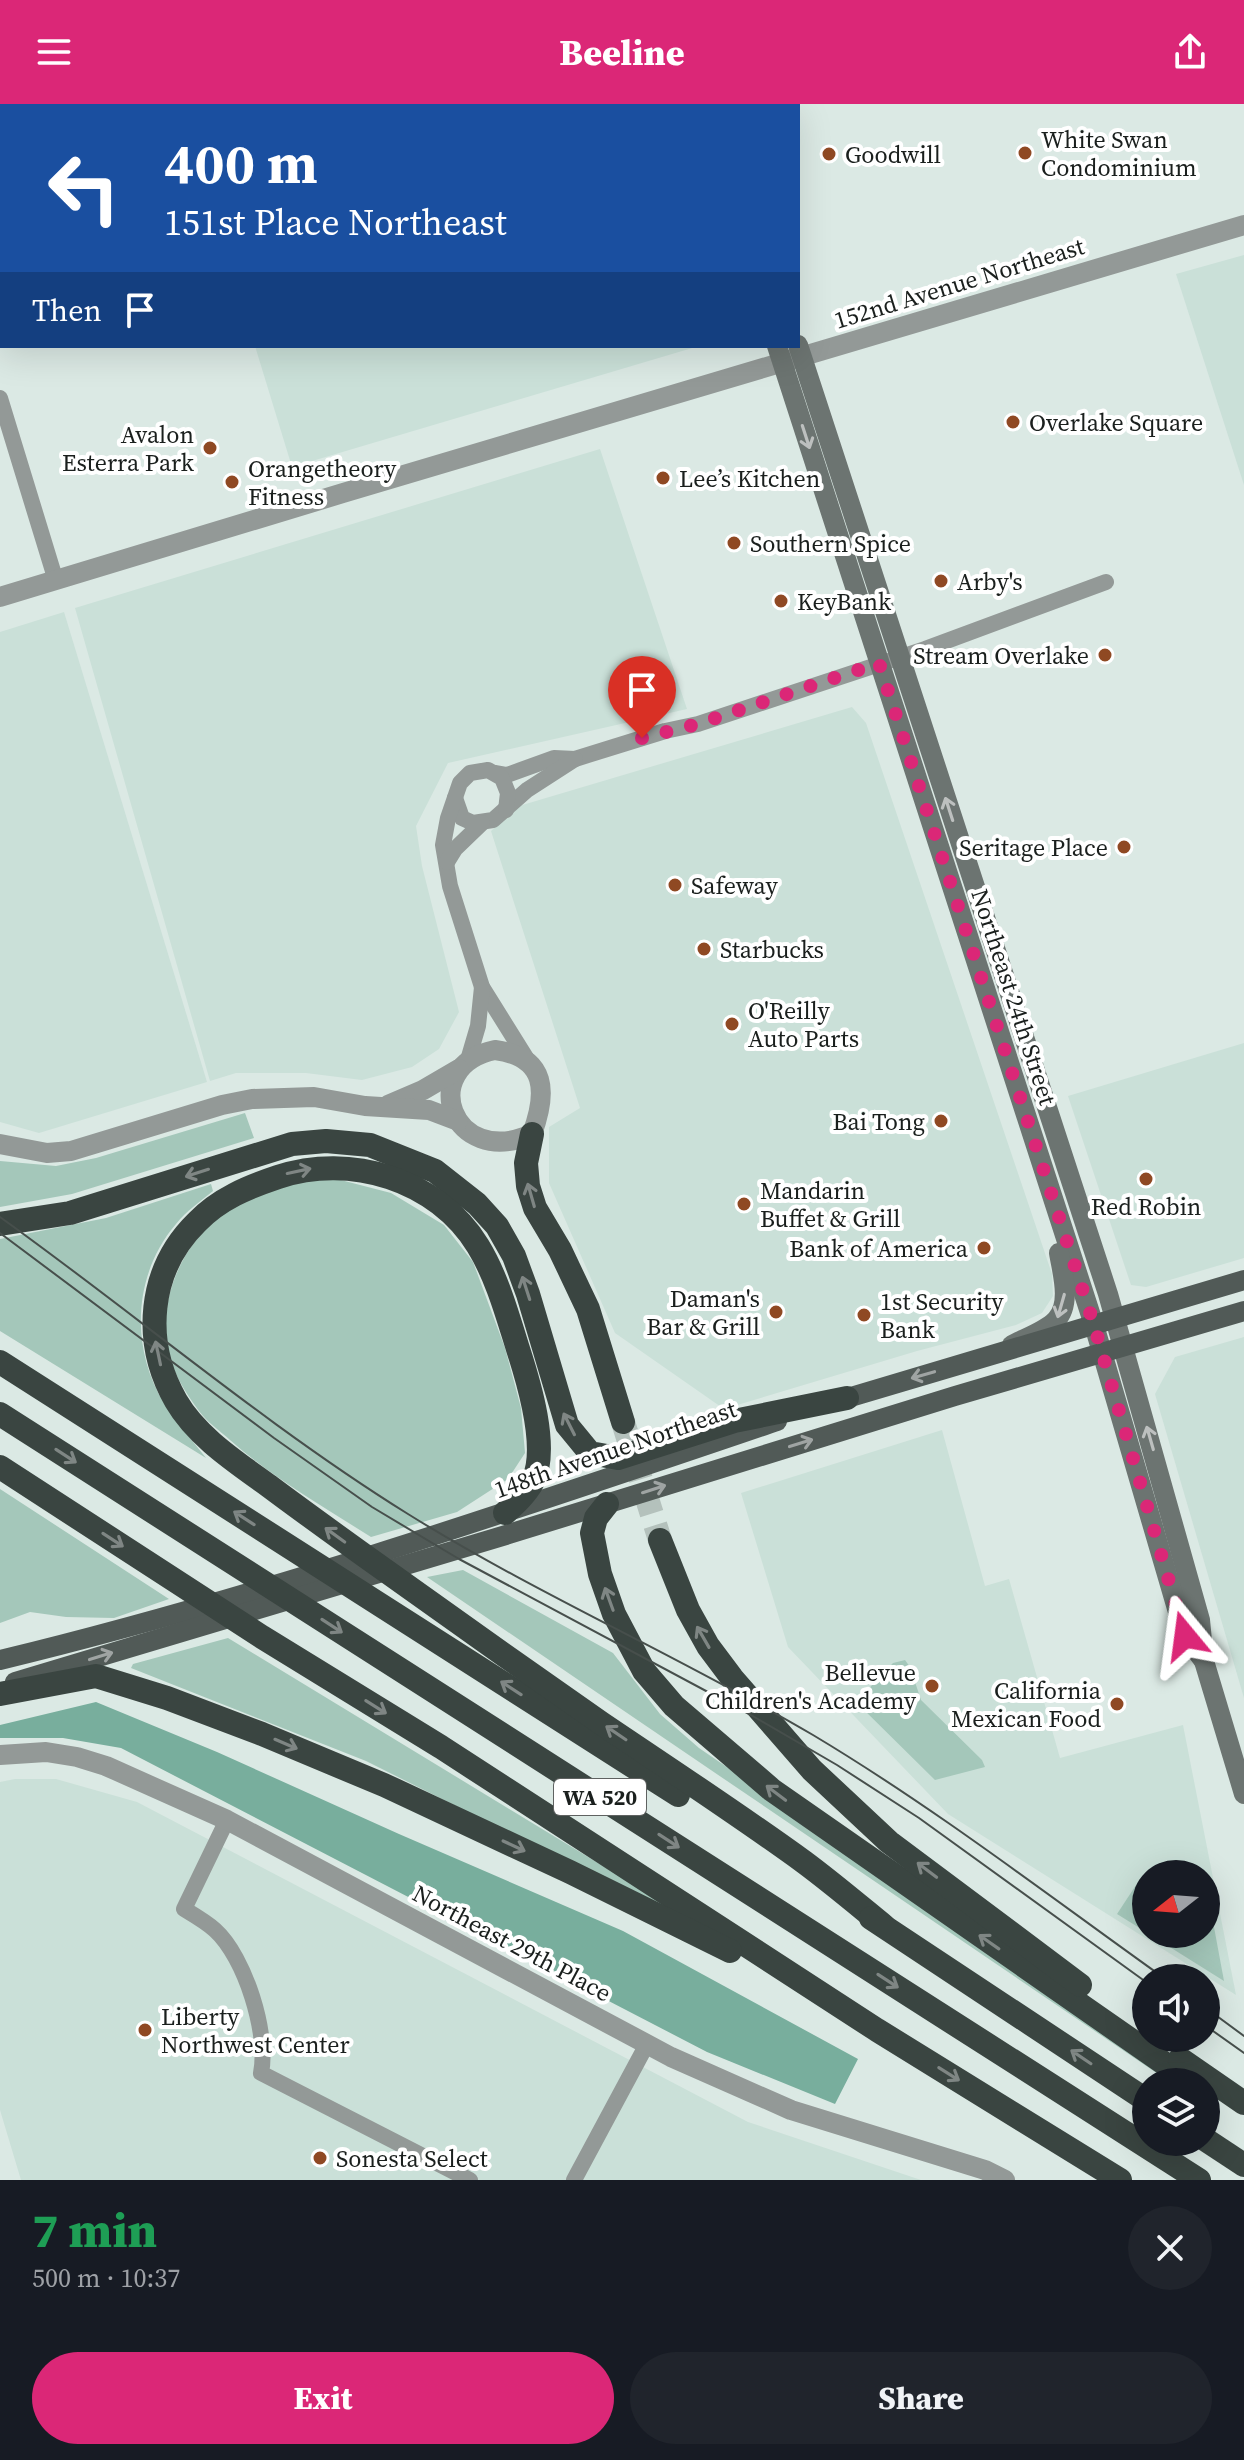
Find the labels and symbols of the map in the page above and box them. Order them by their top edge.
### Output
place label: White Swan Condominium [1041,123,1197,184]
place label: Goodwill [845,138,941,171]
marker: White Swan Condominium [1016,144,1034,162]
marker: Goodwill [820,145,838,163]
street label: 152nd Avenue Northeast [830,229,1088,337]
place label: Overlake Square [1029,406,1203,439]
marker: Overlake Square [1004,413,1022,431]
place label: Avalon Esterra Park [62,418,195,479]
one-way arrow [800,424,815,449]
marker: Avalon Esterra Park [201,439,219,457]
place label: Orangetheory Fitness [248,452,397,513]
place label: Lee’s Kitchen [679,462,820,495]
marker: Lee’s Kitchen [654,469,672,487]
marker: Orangetheory Fitness [223,473,241,491]
place label: Southern Spice [750,527,911,560]
marker: Southern Spice [725,534,743,552]
place label: Arby's [957,565,1023,598]
marker: Arby's [932,572,950,590]
place label: KeyBank [797,585,892,618]
marker: KeyBank [772,592,790,610]
place label: Stream Overlake [913,639,1089,672]
marker: Stream Overlake [1096,646,1114,664]
pin [608,656,676,738]
one-way arrow [940,797,955,822]
place label: Seritage Place [959,831,1108,864]
marker: Seritage Place [1115,838,1133,856]
place label: Safeway [691,869,779,902]
marker: Safeway [666,876,684,894]
street label: Northeast 24th Street [964,885,1065,1109]
place label: Starbucks [720,933,824,966]
marker: Starbucks [695,940,713,958]
place label: O'Reilly Auto Parts [748,994,859,1055]
marker: O'Reilly Auto Parts [723,1015,741,1033]
place label: Bai Tong [832,1105,925,1138]
marker: Bai Tong [932,1112,950,1130]
one-way arrow [286,1163,312,1178]
one-way arrow [184,1166,209,1181]
marker: Red Robin [1137,1170,1155,1188]
place label: Mandarin Buffet & Grill [760,1174,901,1235]
one-way arrow [523,1183,538,1209]
place label: Red Robin [1091,1190,1201,1223]
marker: Mandarin Buffet & Grill [735,1195,753,1213]
place label: Bank of America [789,1232,969,1265]
marker: Bank of America [975,1239,993,1257]
one-way arrow [518,1276,533,1301]
place label: Daman's Bar & Grill [646,1282,760,1343]
place label: 1st Security Bank [880,1285,1004,1346]
one-way arrow [1053,1292,1068,1318]
marker: Daman's Bar & Grill [767,1303,785,1321]
marker: 1st Security Bank [855,1306,873,1324]
one-way arrow [149,1341,164,1367]
one-way arrow [910,1368,936,1383]
street label: 148th Avenue Northeast [490,1392,741,1506]
one-way arrow [560,1413,576,1436]
one-way arrow [1141,1426,1156,1452]
one-way arrow [787,1435,813,1450]
one-way arrow [54,1449,77,1465]
one-way arrow [641,1481,666,1495]
one-way arrow [234,1509,256,1526]
one-way arrow [324,1527,346,1543]
one-way arrow [101,1532,123,1548]
one-way arrow [601,1588,615,1612]
position arrow [1143,1594,1227,1678]
one-way arrow [320,1619,343,1635]
one-way arrow [695,1626,711,1649]
one-way arrow [88,1648,114,1663]
place label: Bellevue Children's Academy [705,1656,917,1717]
place label: California Mexican Food [951,1674,1102,1735]
marker: Bellevue Children's Academy [923,1677,941,1695]
one-way arrow [500,1679,523,1695]
marker: California Mexican Food [1108,1695,1126,1713]
one-way arrow [365,1699,387,1715]
one-way arrow [605,1725,627,1741]
one-way arrow [274,1737,298,1752]
road number: WA 520 [554,1779,646,1815]
one-way arrow [766,1784,787,1801]
one-way arrow [657,1834,680,1850]
one-way arrow [502,1839,526,1854]
north arrow [1132,1860,1220,1948]
one-way arrow [917,1862,938,1879]
street label: Northeast 29th Place [407,1877,617,2009]
one-way arrow [979,1934,1001,1950]
one-way arrow [876,1974,899,1990]
place label: Liberty Northwest Center [161,2000,350,2061]
marker: Liberty Northwest Center [136,2021,154,2039]
one-way arrow [1070,2049,1093,2065]
one-way arrow [937,2067,960,2083]
place label: Sonesta Select [336,2142,488,2175]
marker: Sonesta Select [311,2149,329,2167]

